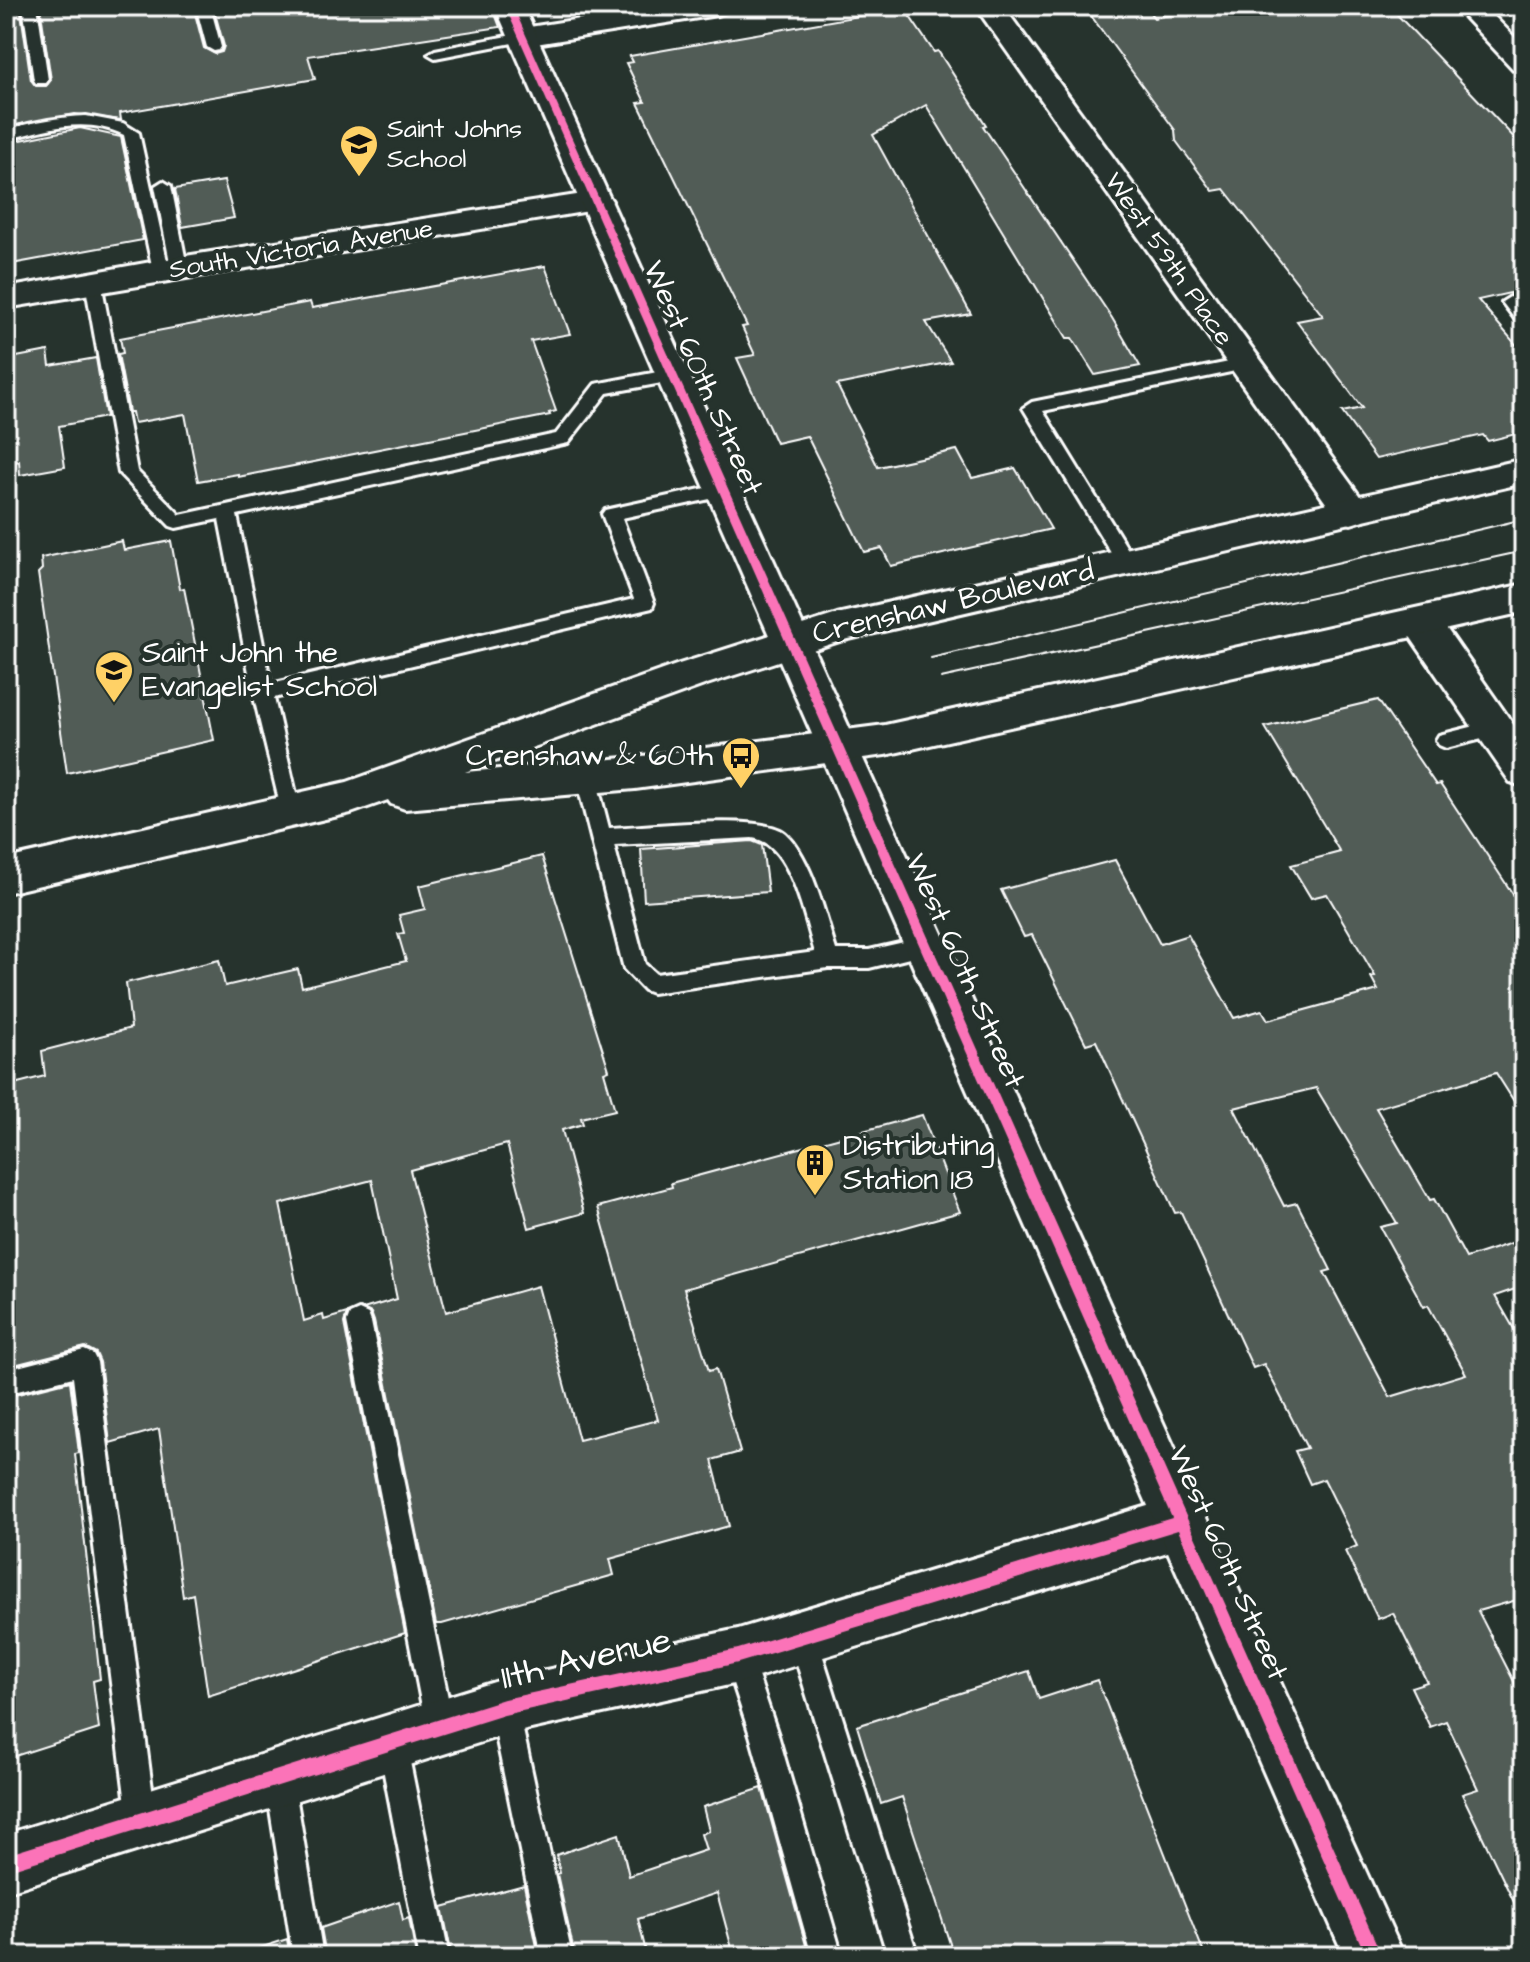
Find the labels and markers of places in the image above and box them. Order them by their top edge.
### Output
place label: Saint Johns School [387,111,522,177]
school or university icon: Saint Johns School [338,123,380,178]
place label: Saint John the Evangelist School [142,632,377,709]
school or university icon: Saint John the Evangelist School [93,649,135,704]
place label: Crenshaw & 60th [466,735,713,777]
bus stop icon: Crenshaw & 60th [720,735,762,790]
place label: Distributing Station 18 [843,1125,995,1201]
building icon: Distributing Station 18 [794,1142,836,1197]

